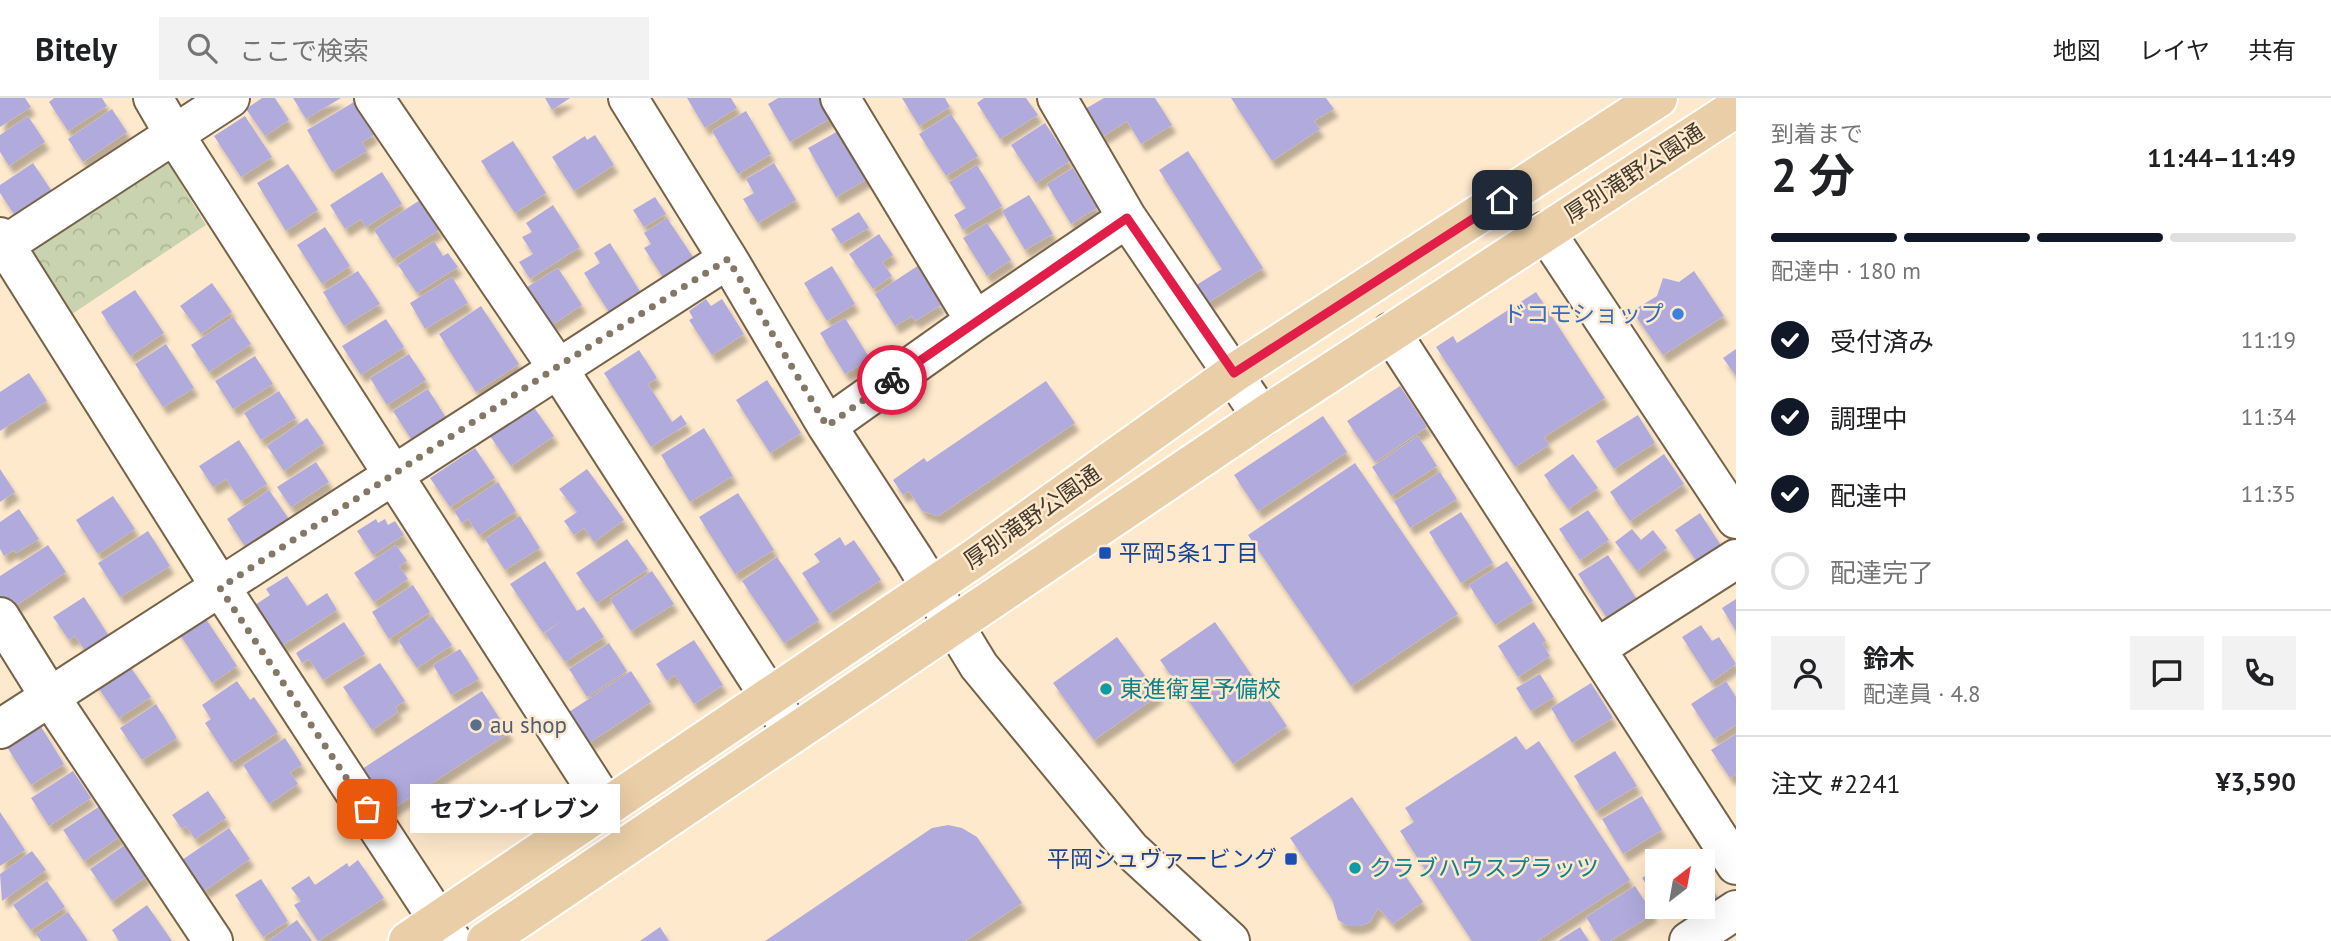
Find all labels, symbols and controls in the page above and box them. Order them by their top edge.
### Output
search box [159,17,649,80]
text: Bitely [35,27,117,70]
icon: search [183,29,221,67]
text: ここで検索 [239,34,369,67]
text: 地図 [2053,35,2101,66]
text: レイヤ [2139,35,2210,66]
text: 共有 [2248,35,2296,66]
street label: 厚別滝野公園通 [1558,117,1709,229]
text: 到着まで [1771,119,1863,148]
text: 11:44–11:49 [2147,141,2296,174]
text: 2 分 [1771,145,1855,205]
pin [1472,170,1532,230]
icon: home [1483,181,1521,219]
text: 配達中 · 180 m [1771,256,1921,285]
place label: ドコモショップ [1503,299,1664,328]
marker: ドコモショップ [1670,306,1686,322]
icon: check [1771,321,1809,359]
text: 受付済み [1830,325,1934,358]
text: 11:19 [2241,325,2296,354]
courier [857,345,927,415]
icon: bike [873,361,911,399]
icon: check [1771,398,1809,436]
text: 調理中 [1830,402,1908,435]
text: 11:34 [2241,402,2296,431]
street label: 厚別滝野公園通 [957,459,1106,575]
icon: check [1771,475,1809,513]
text: 配達中 [1830,479,1908,512]
text: 11:35 [2241,479,2296,508]
place label: 平岡5条1丁目 [1119,538,1259,567]
marker: 平岡5条1丁目 [1097,545,1113,561]
text: 配達完了 [1830,556,1934,589]
button: person [1771,636,1845,710]
button: chat [2130,636,2204,710]
button: phone [2222,636,2296,710]
text: 鈴木 [1863,642,1915,675]
place label: 東進衛星予備校 [1120,674,1281,703]
text: 配達員 · 4.8 [1863,679,1980,708]
marker: 東進衛星予備校 [1098,681,1114,697]
place label: au shop [490,710,567,739]
marker: au shop [468,717,484,733]
text: ¥3,590 [2216,765,2296,798]
text: 注文 #2241 [1771,767,1901,800]
pin [337,779,397,839]
callout: セブン-イレブン [409,784,619,834]
icon: bag [348,790,386,828]
text: セブン-イレブン [430,794,600,823]
place label: 平岡シュヴァービング [1047,844,1277,873]
north arrow [1645,849,1715,919]
map controls [1645,849,1715,919]
marker: 平岡シュヴァービング [1283,851,1299,867]
place label: クラブハウスプラッツ [1369,853,1599,882]
marker: クラブハウスプラッツ [1347,860,1363,876]

